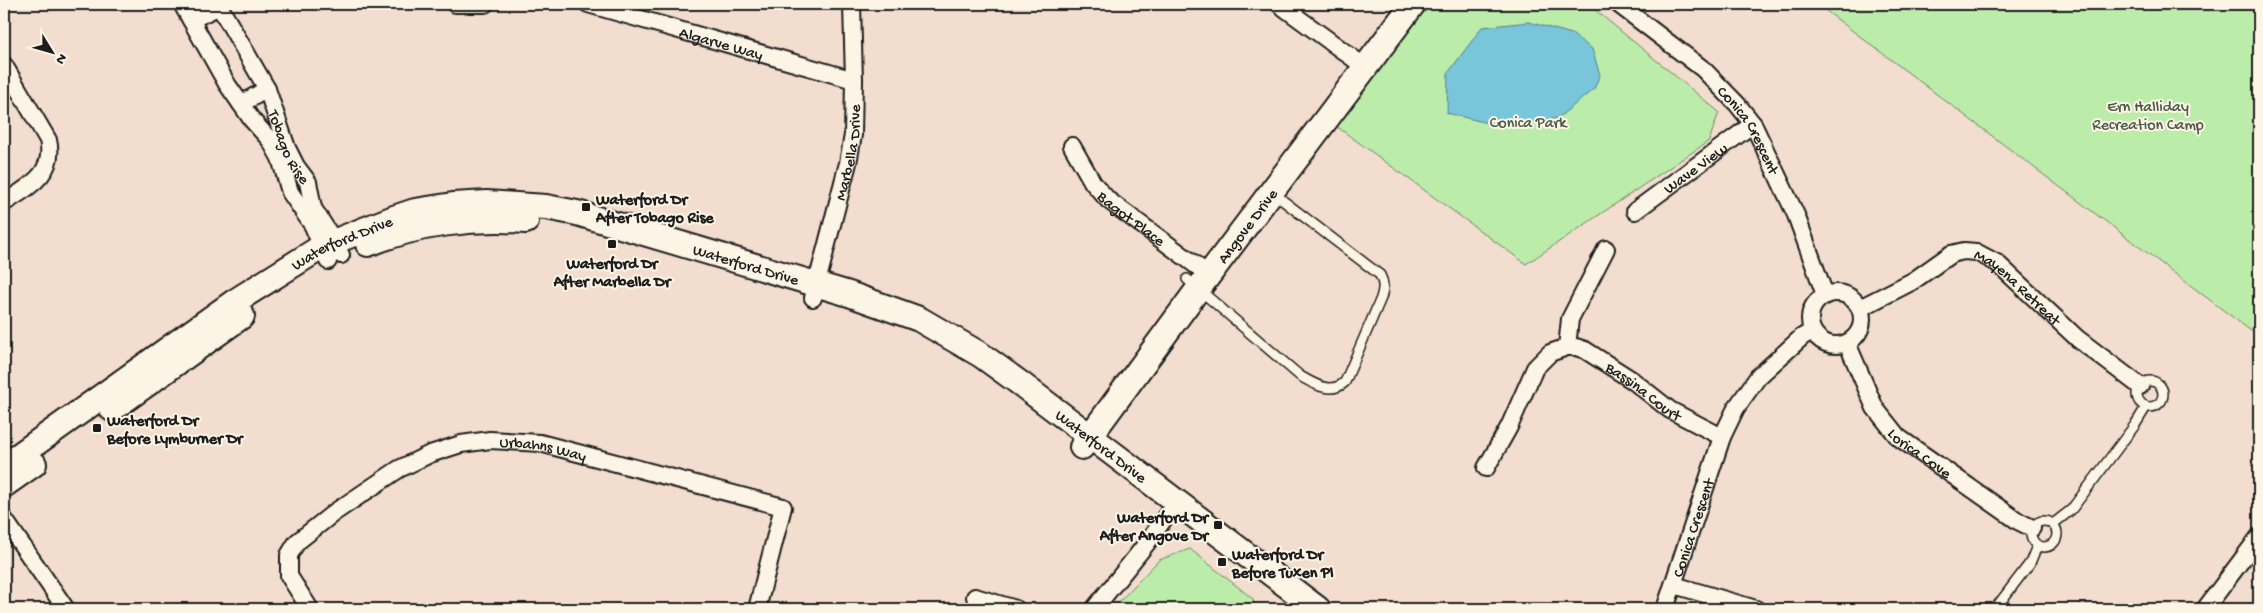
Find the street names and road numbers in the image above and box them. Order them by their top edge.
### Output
street label: Algarve Way [677,25,765,67]
street label: Conica Crescent [1712,83,1782,180]
street label: Marbella Drive [833,104,867,203]
street label: Tobago Rise [262,107,313,190]
street label: Wave View [1661,140,1733,200]
street label: Angove Drive [1215,186,1284,268]
street label: Bagot Place [1091,188,1168,252]
street label: Waterford Drive [289,213,397,276]
street label: Waterford Drive [690,242,801,292]
street label: Mayena Retreat [1970,247,2064,332]
street label: Bassina Court [1600,359,1685,428]
street label: Waterford Drive [1050,407,1150,489]
street label: Lorica Cove [1882,426,1955,485]
street label: Urbahns Way [499,435,588,468]
street label: Conica Crescent [1670,475,1721,580]

